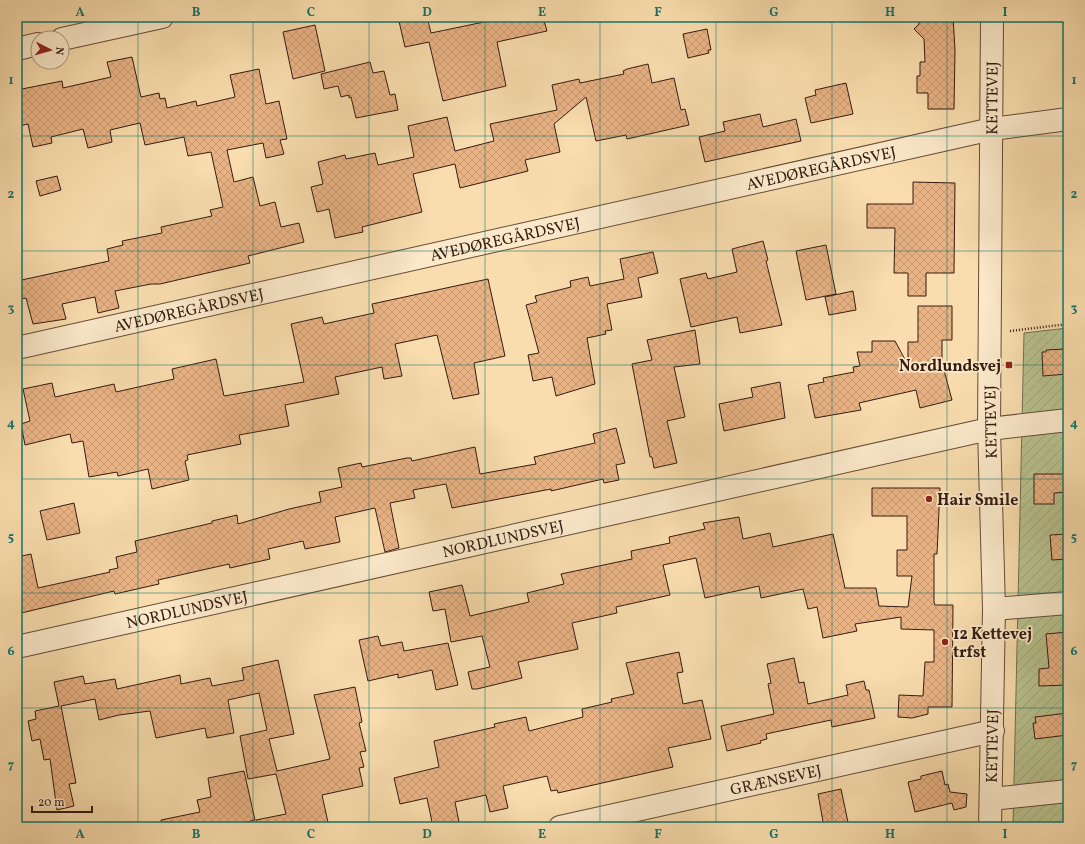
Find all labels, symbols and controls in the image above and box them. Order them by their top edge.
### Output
text: A [75,4,85,22]
text: B [192,4,201,22]
text: C [307,4,315,22]
text: D [422,4,432,22]
text: E [538,4,546,22]
text: F [654,4,662,22]
text: G [769,4,779,22]
text: H [885,4,895,22]
text: I [1003,4,1008,22]
north arrow [30,30,70,70]
text: N [51,46,66,56]
street label: KETTEVEJ [982,61,1005,135]
text: 1 [8,72,14,90]
text: 1 [1071,72,1077,90]
street label: AVEDØREGÅRDSVEJ [744,142,898,197]
text: 2 [8,186,15,204]
text: 2 [1071,186,1078,204]
street label: AVEDØREGÅRDSVEJ [428,213,582,268]
street label: AVEDØREGÅRDSVEJ [112,284,266,339]
text: 3 [8,300,15,318]
text: 3 [1071,300,1078,318]
place label: Nordlundsvej [899,356,1001,378]
marker: Nordlundsvej [1004,360,1014,370]
street label: KETTEVEJ [980,385,1004,459]
text: 4 [7,415,15,433]
text: 4 [1070,415,1078,433]
place label: Hair Smile [937,490,1018,512]
marker: Hair Smile [924,494,934,504]
street label: NORDLUNDSVEJ [440,516,566,564]
text: 5 [8,529,14,547]
text: 5 [1071,529,1077,547]
street label: NORDLUNDSVEJ [124,587,250,635]
place label: 12 Kettevej trfst [953,624,1032,664]
marker: 12 Kettevej trfst [940,637,950,647]
text: 6 [7,643,15,661]
text: 6 [1070,643,1078,661]
street label: KETTEVEJ [982,709,1005,783]
text: 7 [8,757,14,775]
text: 7 [1071,757,1077,775]
street label: GRÆNSEVEJ [728,760,824,802]
scale bar [32,788,92,814]
text: 20 m [38,795,65,811]
text: A [75,826,85,844]
text: B [192,826,201,844]
text: C [307,826,315,844]
text: D [422,826,432,844]
text: E [538,826,546,844]
text: F [654,826,662,844]
text: G [769,826,779,844]
text: H [885,826,895,844]
text: I [1003,826,1008,844]

